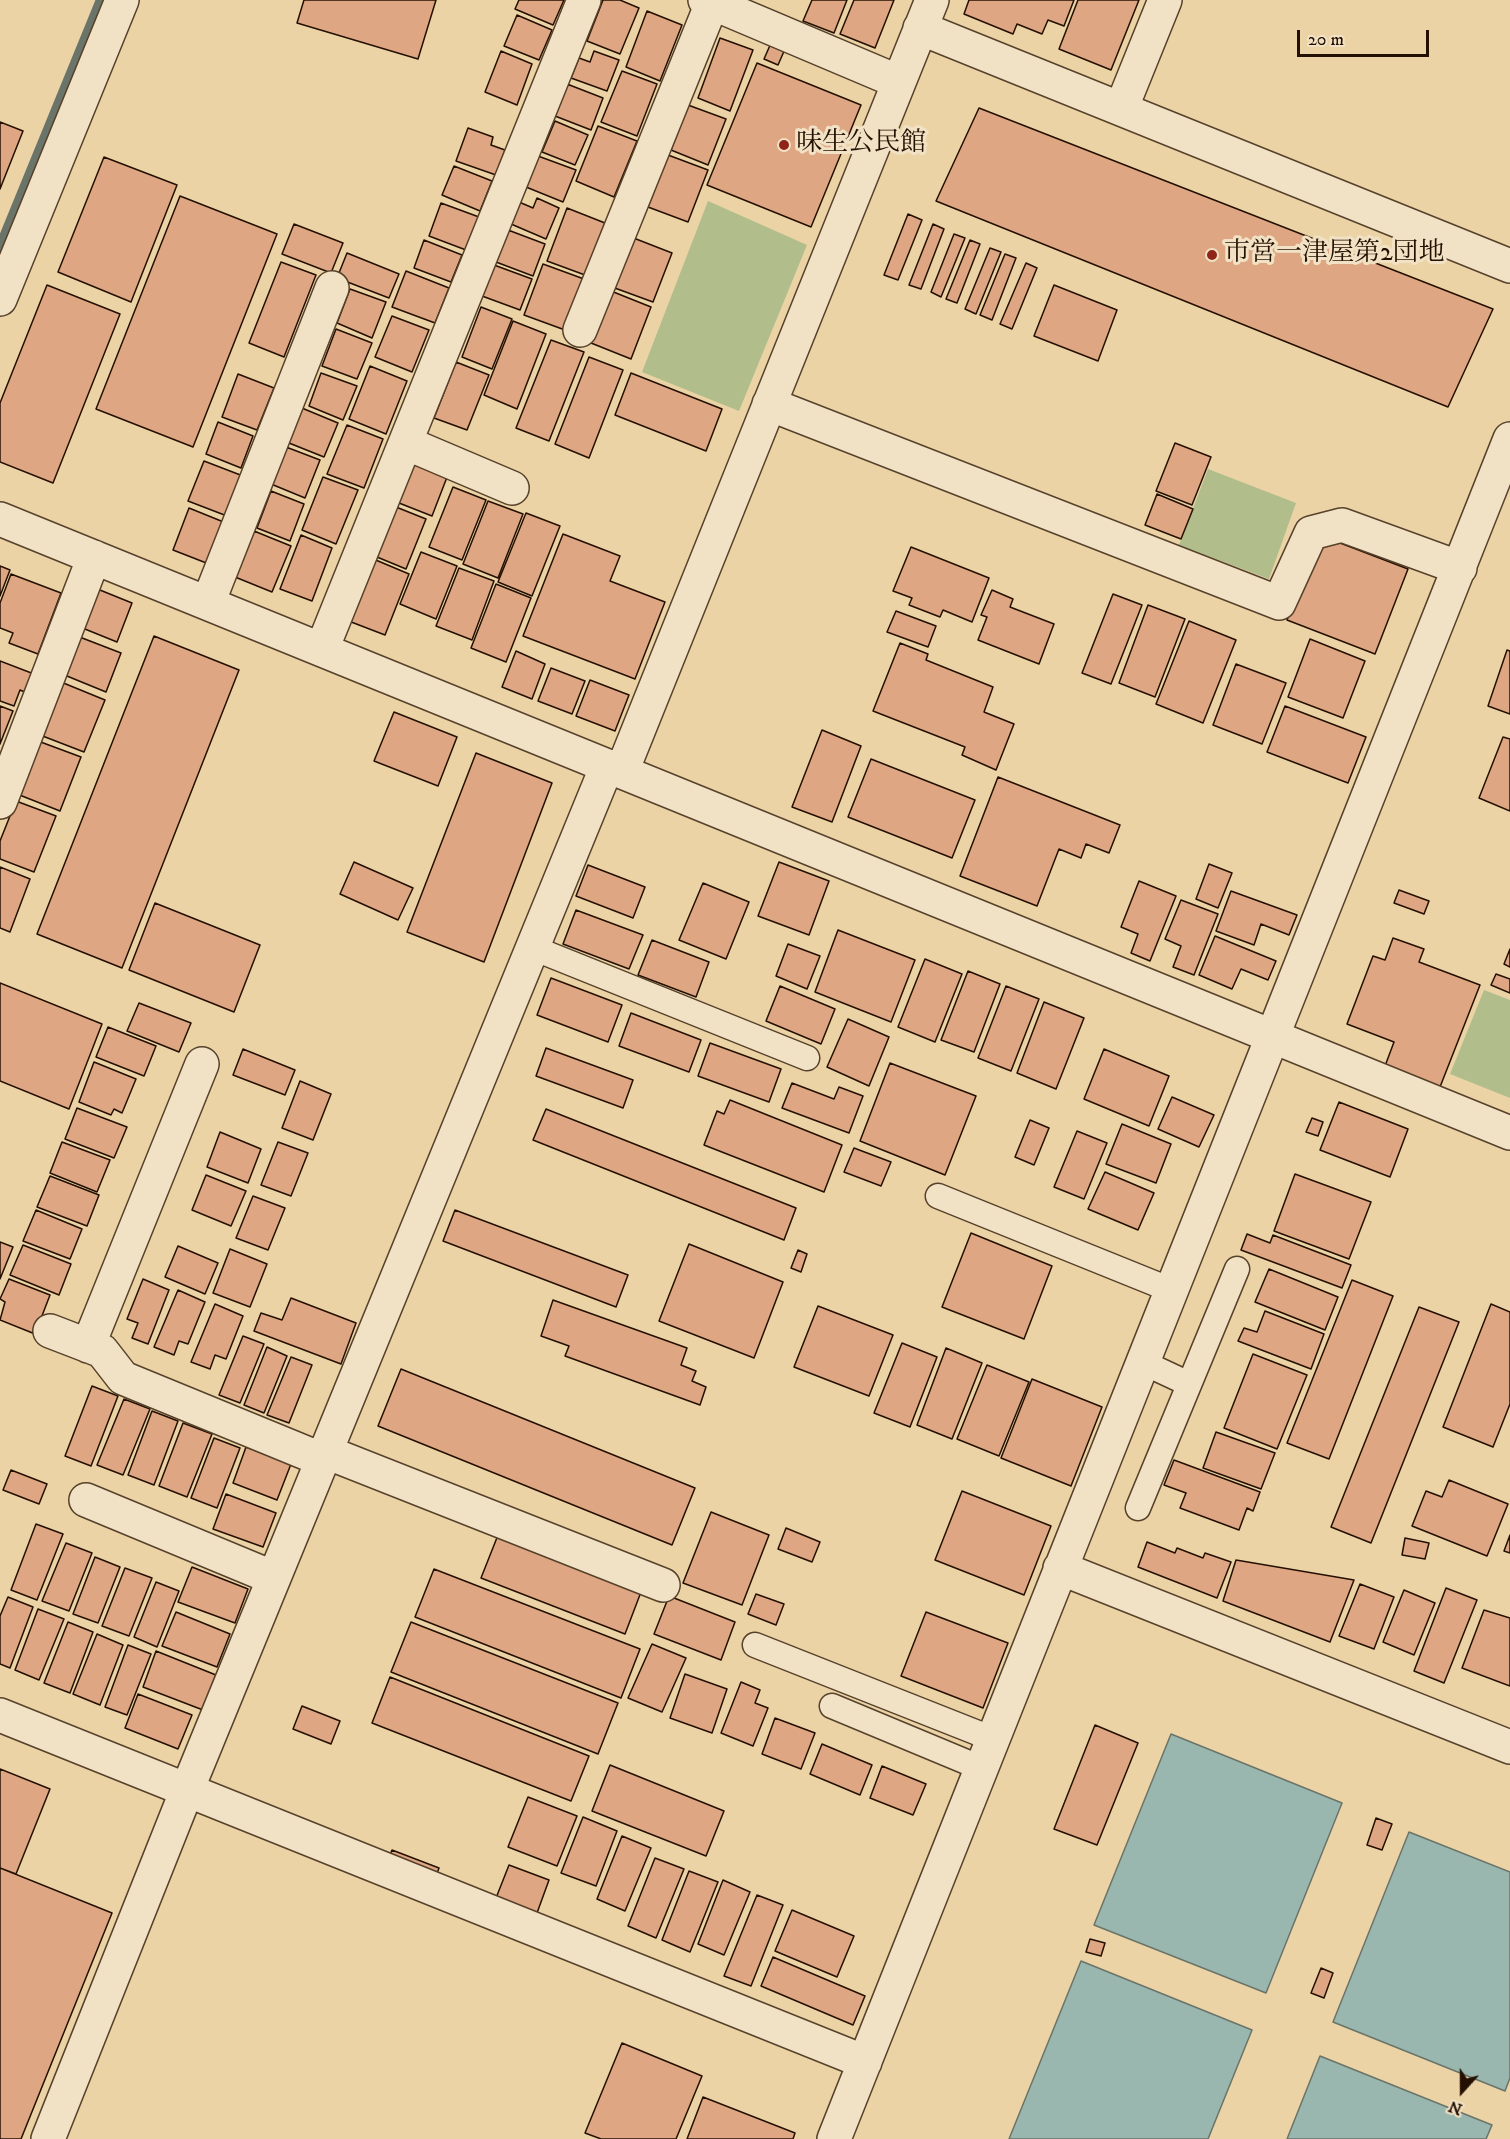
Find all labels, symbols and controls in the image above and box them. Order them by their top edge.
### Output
scale bar [1300,18,1432,56]
text: 20 m [1308,29,1344,51]
place label: 味生公民館 [796,129,926,161]
marker: 味生公民館 [777,138,791,152]
place label: 市営一津屋第2団地 [1224,239,1445,271]
marker: 市営一津屋第2団地 [1205,248,1219,262]
north arrow [1432,2061,1492,2121]
text: N [1446,2096,1465,2119]

